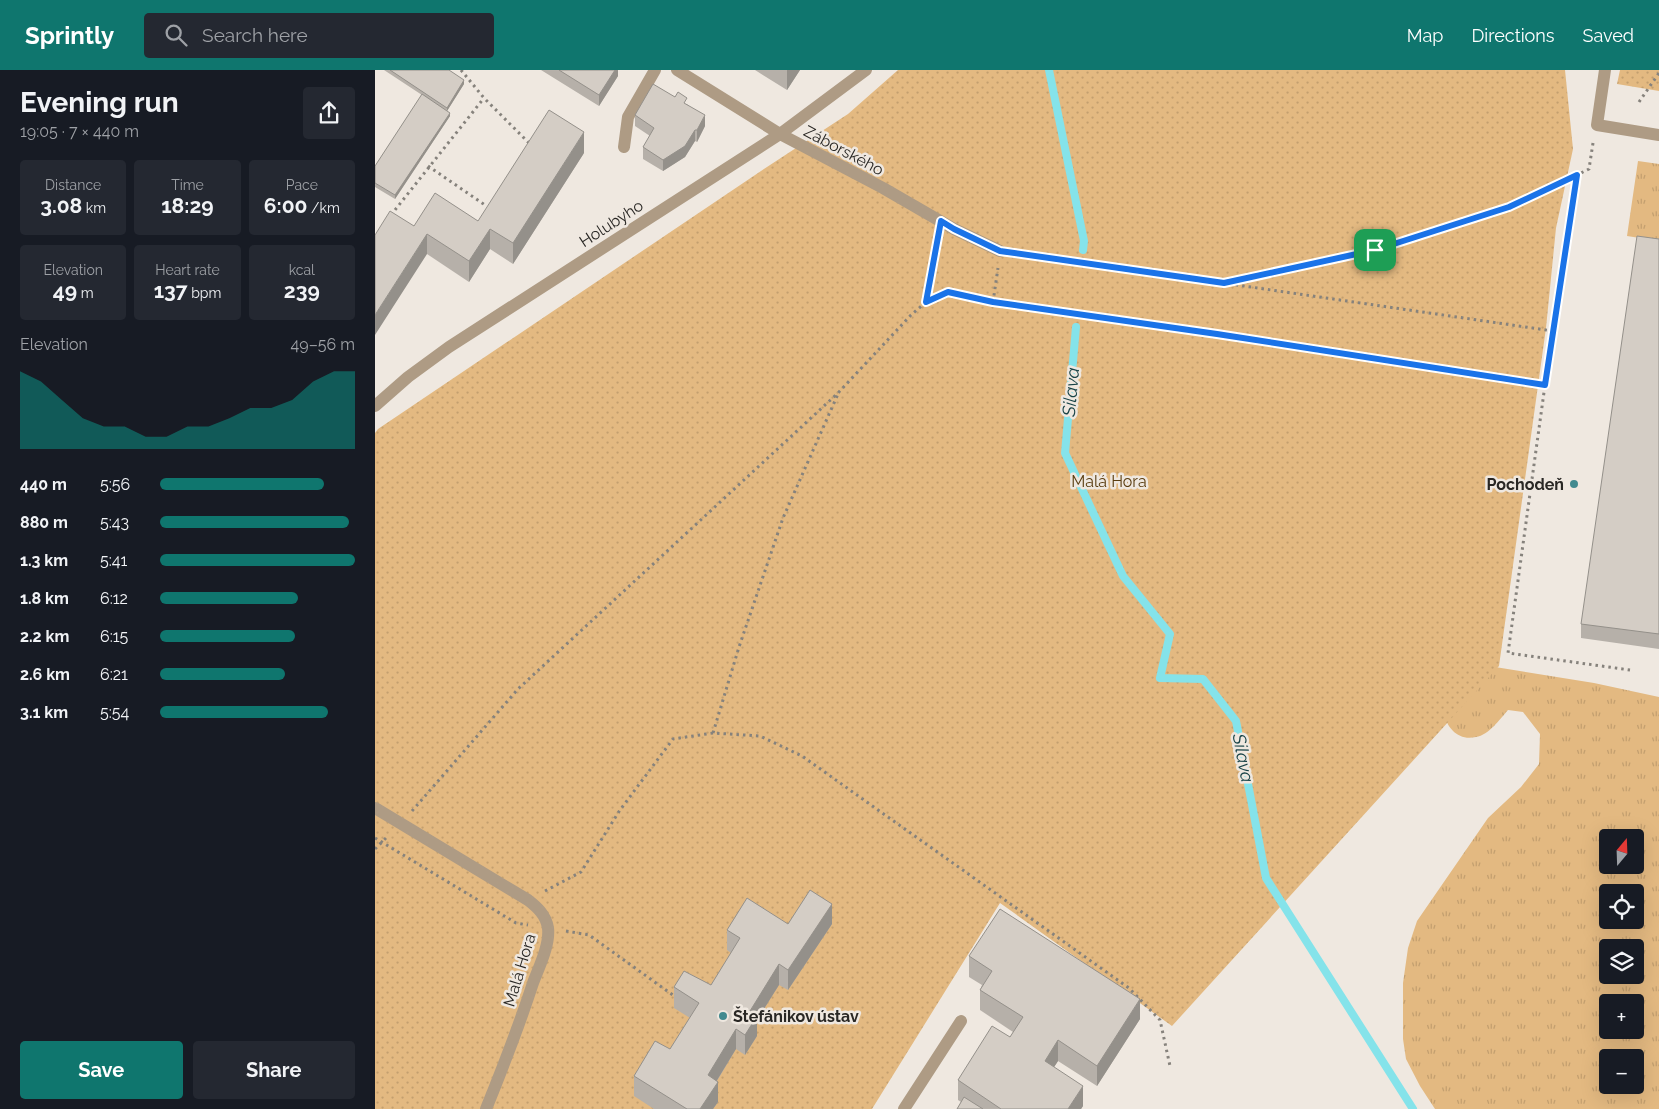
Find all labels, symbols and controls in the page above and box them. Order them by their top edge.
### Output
search box [144,13,494,58]
text: Sprintly [25,21,114,50]
icon: search [162,21,190,49]
text: Search here [202,24,308,46]
text: Map [1407,25,1443,46]
text: Directions [1471,25,1555,46]
text: Saved [1583,25,1634,46]
text: Evening run [20,86,179,119]
button: share [303,87,355,139]
street label: Záborského [801,121,887,179]
text: 19:05 · 7 × 440 m [20,122,139,141]
text: Distance [45,177,101,193]
text: Time [171,177,204,193]
text: Pace [286,177,318,193]
text: 3.08 [40,193,82,218]
text: 18:29 [161,193,214,218]
text: 6:00 [264,193,308,218]
street label: Holubyho [576,196,647,251]
text: km [82,200,106,216]
text: /km [308,200,340,216]
pin [1354,229,1396,271]
icon: arrive [1361,236,1389,264]
text: Elevation [43,262,103,278]
text: Heart rate [155,262,220,278]
text: kcal [289,262,315,278]
text: 49 [53,278,77,303]
text: 137 [154,278,188,303]
text: 239 [284,278,320,303]
text: m [77,285,94,301]
text: bpm [188,285,221,301]
text: Elevation [20,335,88,354]
text: 49–56 m [291,335,355,354]
water label: Silava [1058,366,1083,418]
park label: Malá Hora [1071,472,1147,491]
text: 440 m [20,475,67,494]
text: 5:56 [100,475,130,494]
place label: Pochodeň [1487,475,1564,494]
marker: Pochodeň [1568,478,1580,490]
text: 880 m [20,513,68,532]
text: 5:43 [100,513,129,532]
text: 1.3 km [20,551,68,570]
text: 5:41 [100,551,127,570]
text: 1.8 km [20,589,69,608]
text: 6:12 [100,589,128,608]
text: 2.2 km [20,627,69,646]
text: 6:15 [100,627,128,646]
text: 2.6 km [20,665,70,684]
text: 6:21 [100,665,128,684]
text: 3.1 km [20,703,68,722]
text: 5:54 [100,703,129,722]
water label: Silava [1228,731,1259,784]
north arrow [1599,829,1644,874]
map controls [1599,829,1644,1094]
button: locate [1599,884,1644,929]
street label: Malá Hora [499,931,540,1009]
button: layers [1599,939,1644,984]
button: + [1599,994,1644,1039]
place label: Štefánikov ústav [733,1006,859,1026]
marker: Štefánikov ústav [717,1010,729,1022]
button: Save [20,1041,183,1099]
button: Share [193,1041,355,1099]
button: − [1599,1049,1644,1094]

